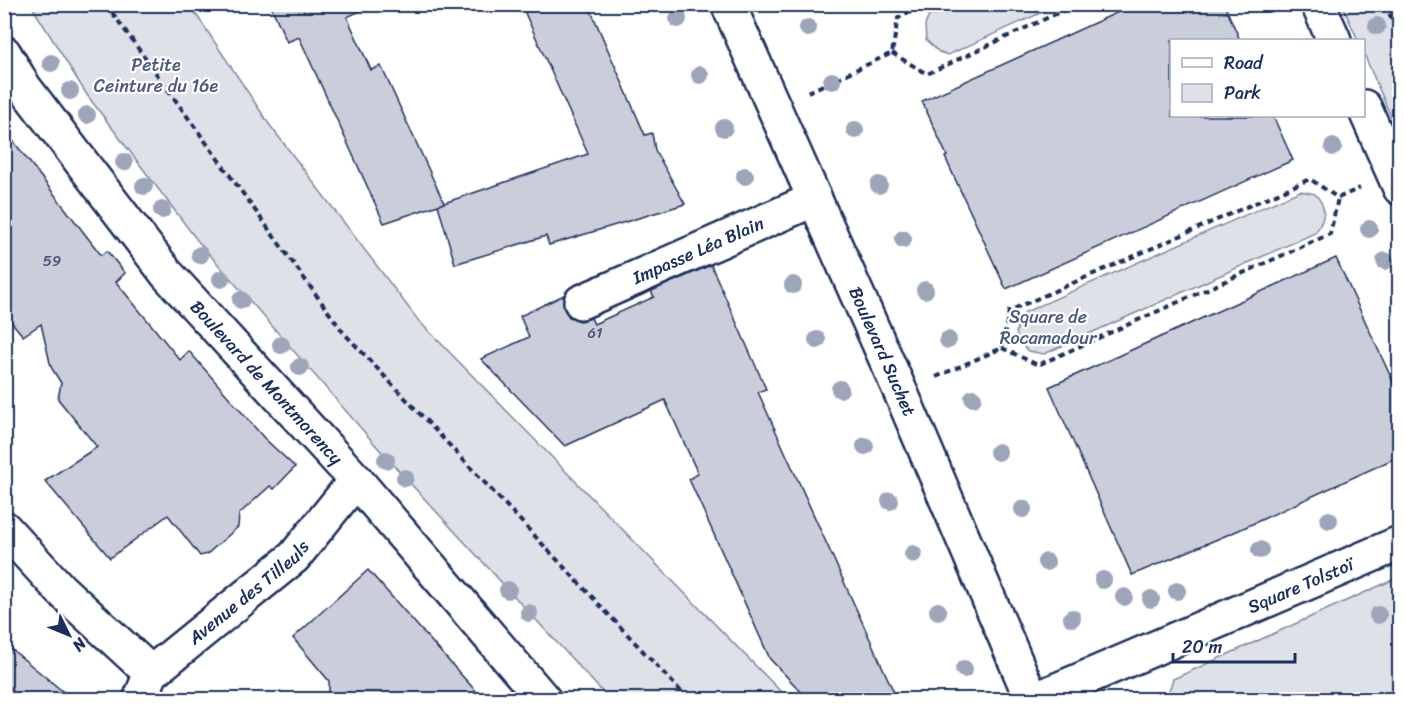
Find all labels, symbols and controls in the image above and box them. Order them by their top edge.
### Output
legend [1170,39,1365,117]
text: Road [1224,47,1264,79]
park label: Petite Ceinture du 16e [94,49,219,102]
text: Park [1224,77,1261,109]
street label: Impasse Léa Blain [626,207,769,294]
house number: 59 [43,248,61,274]
street label: Boulevard Suchet [840,281,925,421]
street label: Boulevard de Montmorency [182,292,352,473]
park label: Square de Rocamadour [1000,301,1098,354]
house number: 61 [588,320,602,346]
street label: Avenue des Tilleuls [180,532,318,654]
street label: Square Tolstoï [1242,548,1361,623]
north arrow [39,605,99,665]
scale bar [1173,626,1294,664]
text: N [65,630,95,659]
text: 20 m [1182,631,1222,663]

